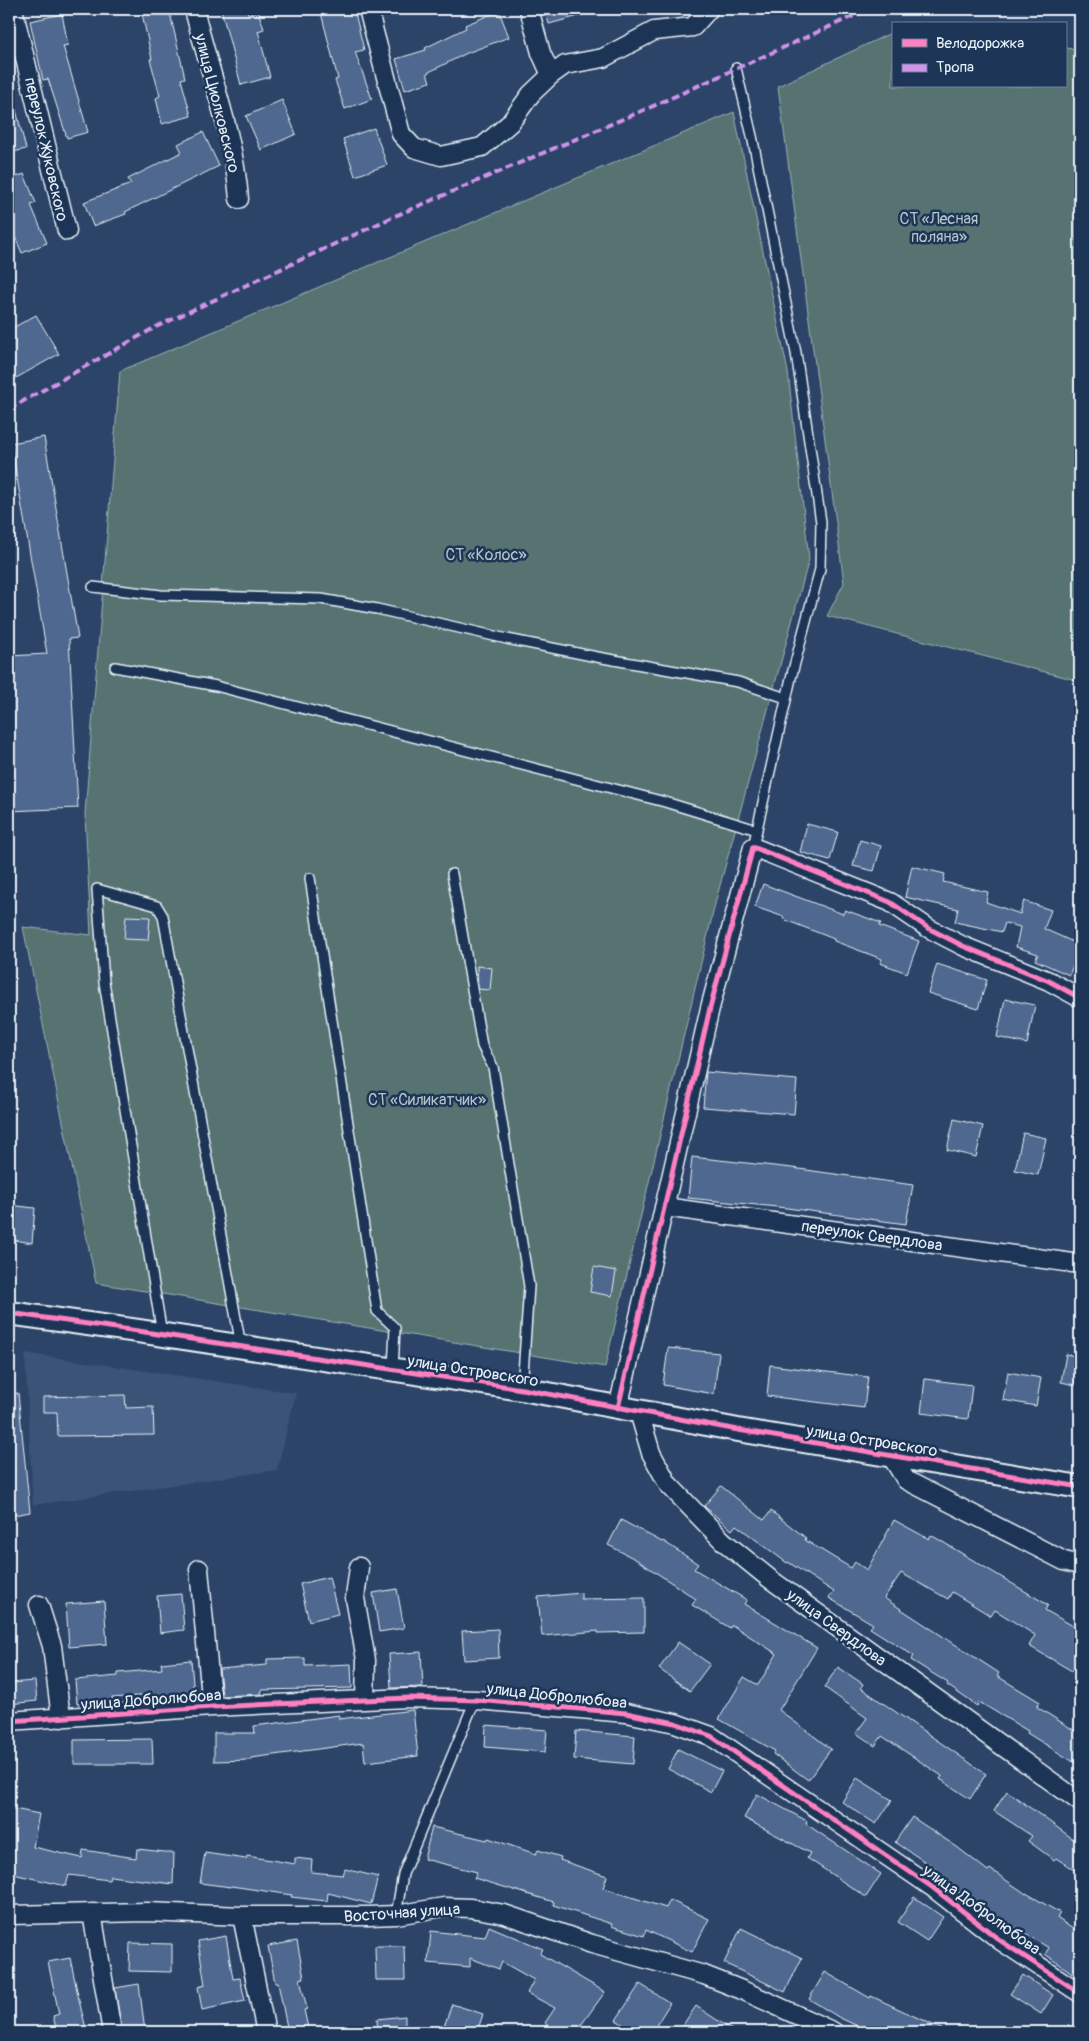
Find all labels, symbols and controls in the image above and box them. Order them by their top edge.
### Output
legend [892,22,1066,88]
street label: улица Циолковского [190,31,244,175]
text: Велодорожка [936,34,1024,53]
text: Тропа [936,58,974,77]
street label: переулок Жуковского [20,75,72,224]
park label: СТ «Лесная поляна» [900,209,978,247]
park label: СТ «Колос» [445,545,527,565]
park label: СТ «Силикатчик» [368,1090,486,1110]
street label: переулок Свердлова [800,1216,944,1256]
street label: улица Островского [405,1351,540,1391]
street label: улица Островского [804,1421,939,1461]
street label: улица Свердлова [782,1584,890,1671]
street label: улица Добролюбова [485,1679,628,1713]
street label: улица Добролюбова [79,1685,222,1715]
street label: улица Добролюбова [918,1860,1044,1959]
street label: Восточная улица [343,1899,461,1927]

